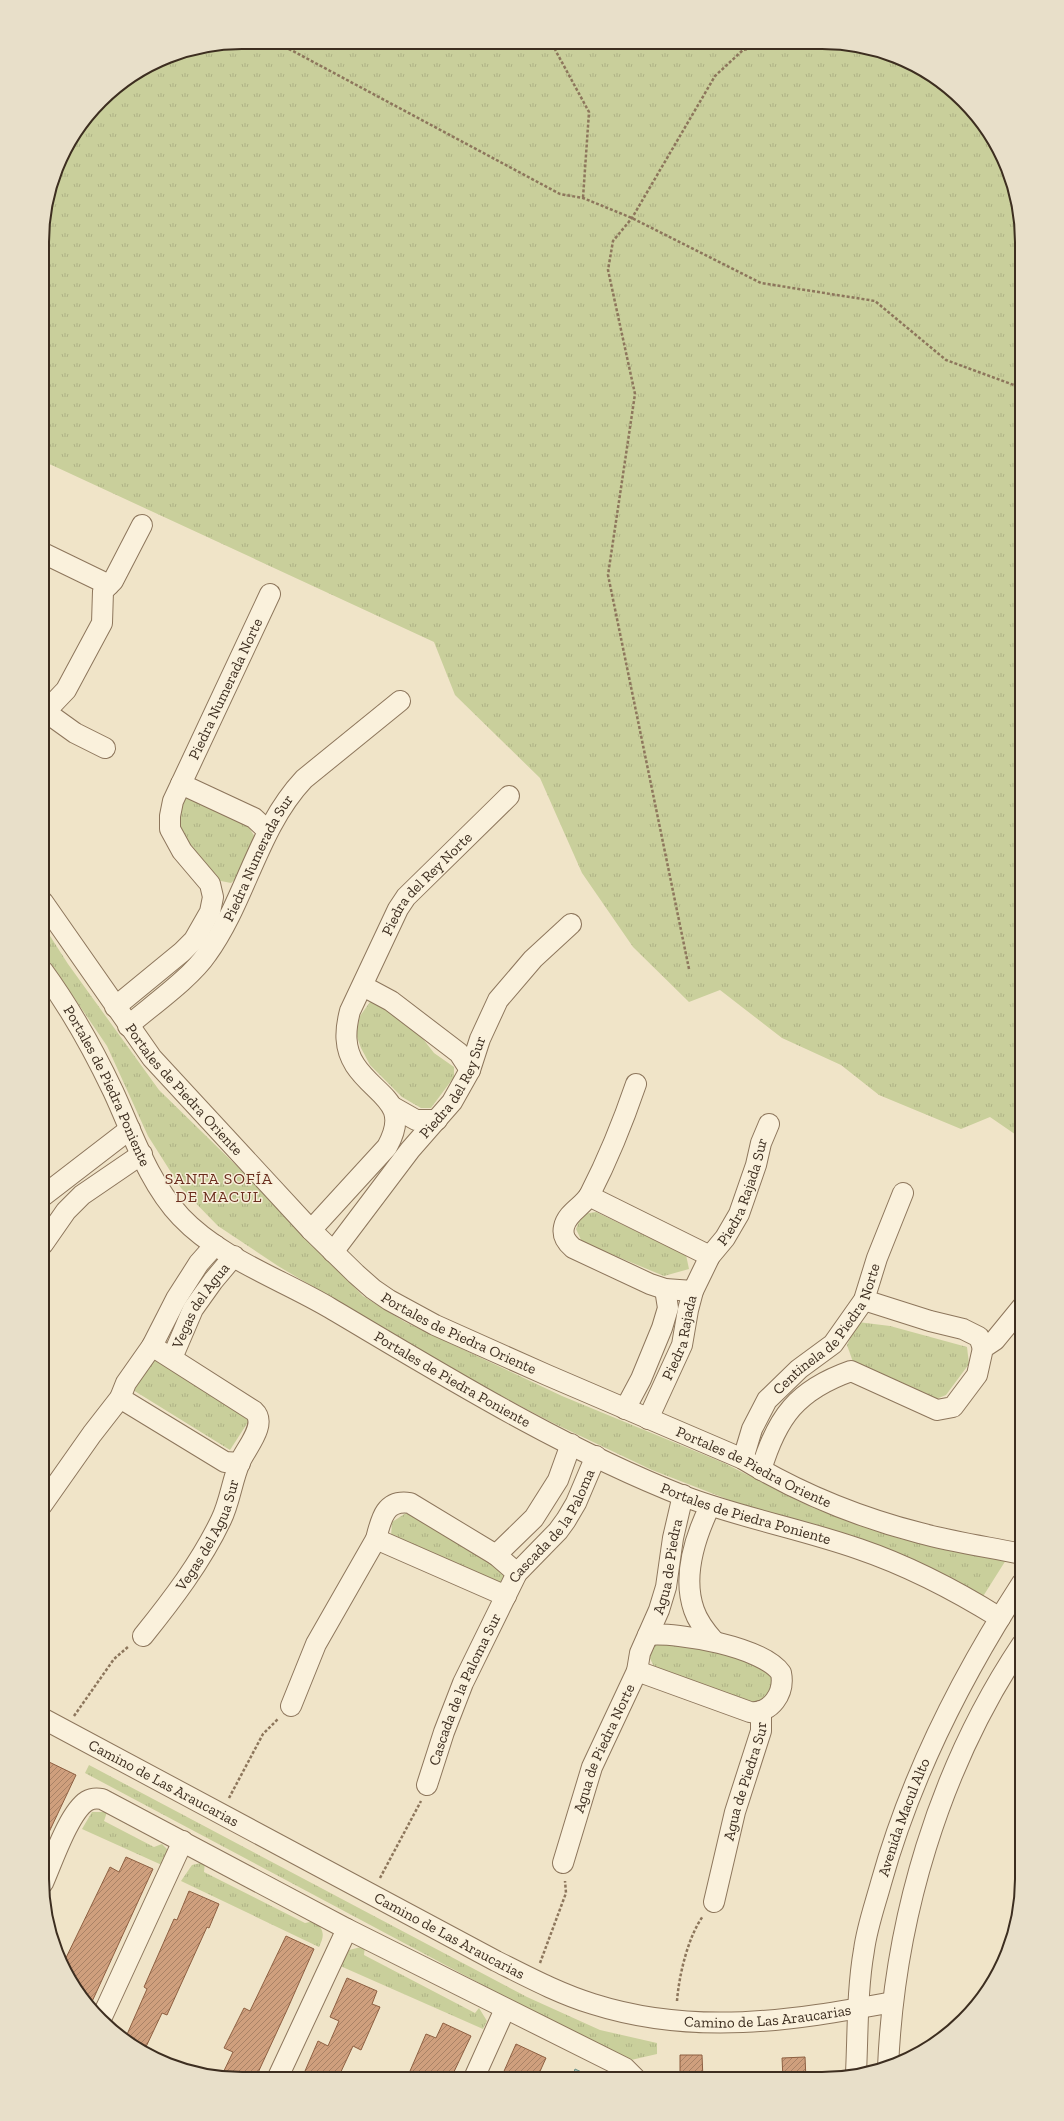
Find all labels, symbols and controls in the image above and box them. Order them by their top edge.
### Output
street label: Piedra Numerada Norte [185,615,266,763]
street label: Piedra Numerada Sur [219,791,297,925]
street label: Piedra del Rey Norte [378,828,476,938]
street label: Portales de Piedra Poniente [60,1002,154,1169]
street label: Portales de Piedra Oriente [122,1020,247,1159]
street label: Piedra del Rey Sur [415,1034,489,1142]
street label: Piedra Rajada Sur [714,1135,771,1249]
district label: SANTA SOFÍA DE MACUL [165,1169,273,1206]
street label: Vegas del Agua [168,1259,233,1352]
street label: Centinela de Piedra Norte [769,1261,884,1398]
street label: Portales de Piedra Oriente [378,1288,539,1378]
street label: Piedra Rajada [658,1293,701,1383]
street label: Portales de Piedra Poniente [371,1327,534,1431]
street label: Portales de Piedra Oriente [674,1422,834,1511]
street label: Cascada de la Paloma [505,1466,598,1586]
street label: Vegas del Agua Sur [171,1477,243,1595]
street label: Portales de Piedra Poniente [658,1479,833,1548]
street label: Agua de Piedra [649,1517,686,1617]
street label: Cascada de la Paloma Sur [425,1610,505,1768]
street label: Agua de Piedra Norte [570,1681,639,1815]
street label: Agua de Piedra Sur [720,1722,771,1842]
street label: Camino de Las Araucarias [85,1736,242,1831]
street label: Avenida Macul Alto [874,1755,934,1879]
street label: Camino de Las Araucarias [371,1888,528,1983]
street label: Camino de Las Araucarias [684,2001,853,2032]

